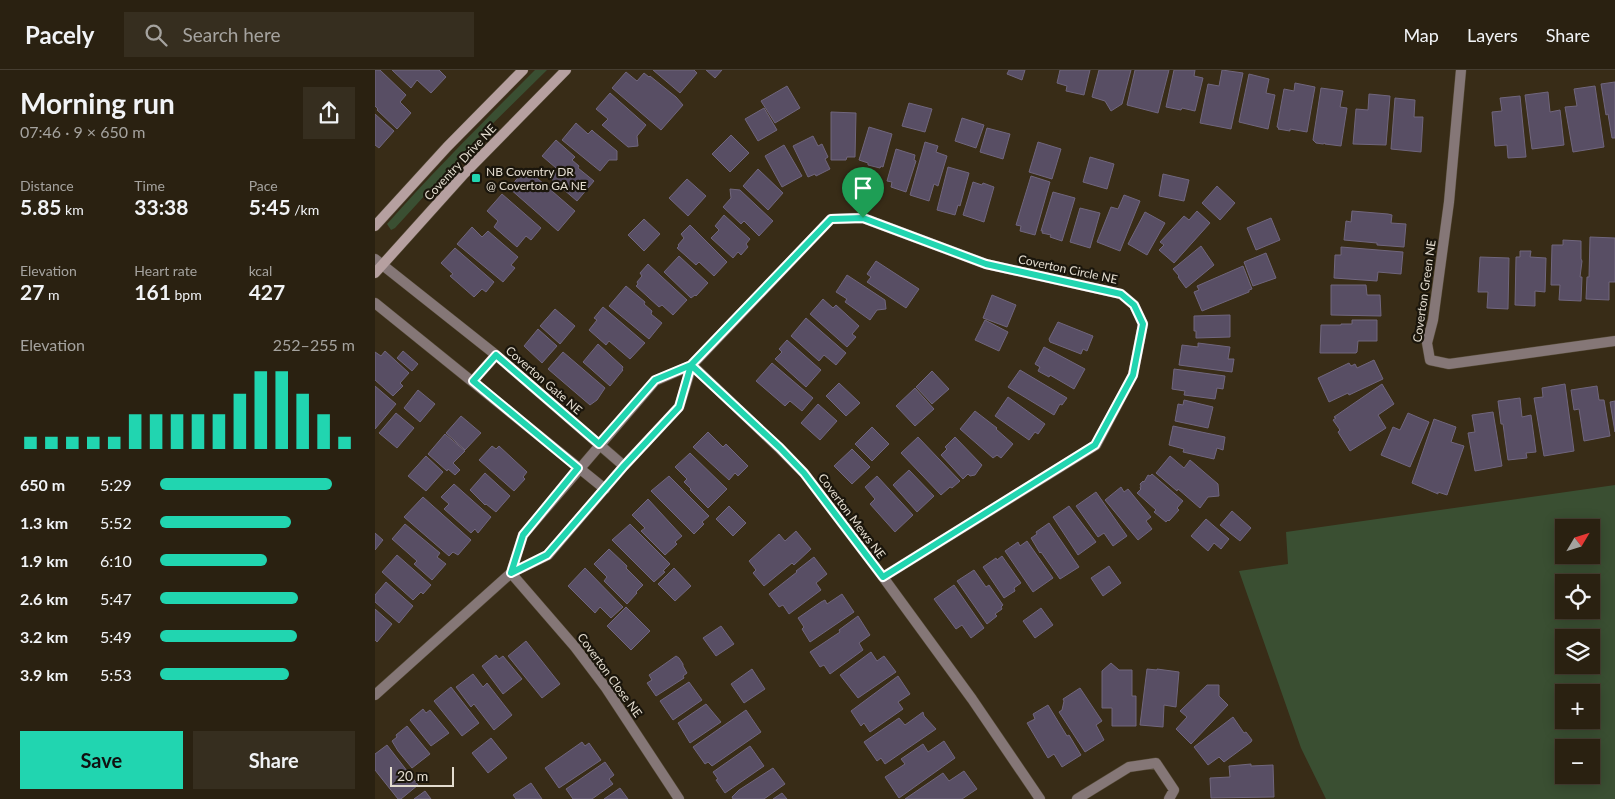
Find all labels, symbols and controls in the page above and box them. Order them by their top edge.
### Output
search box [124,12,474,57]
text: Pacely [25,20,94,49]
icon: search [142,21,170,49]
text: Search here [182,23,280,46]
text: Map [1403,24,1439,46]
text: Layers [1467,24,1518,46]
text: Share [1546,24,1590,46]
text: Morning run [20,86,175,120]
button: share [303,87,355,139]
street label: Coventry Drive NE [421,121,499,203]
text: 07:46 · 9 × 650 m [20,122,145,141]
place label: NB Coventry DR @ Coverton GA NE [486,164,587,193]
pin [842,167,884,218]
marker: NB Coventry DR @ Coverton GA NE [470,172,482,184]
icon: arrive [849,174,877,202]
text: Distance [20,177,74,194]
text: Time [134,177,165,194]
text: Pace [249,177,278,194]
text: 5.85 [20,194,62,219]
text: 33:38 [134,194,188,219]
text: 5:45 [249,194,291,219]
text: km [62,201,84,218]
text: /km [291,201,319,218]
street label: Coverton Green NE [1409,239,1439,343]
street label: Coverton Circle NE [1017,251,1119,287]
text: Elevation [20,262,77,279]
text: Heart rate [134,262,197,279]
text: kcal [249,262,272,279]
text: 27 [20,279,44,304]
text: 161 [134,279,171,304]
text: 427 [249,279,285,304]
text: m [44,286,59,303]
text: bpm [171,286,202,303]
text: Elevation [20,335,85,354]
text: 252–255 m [273,335,355,354]
street label: Coverton Gate NE [503,343,585,417]
street label: Coverton Mews NE [815,470,889,562]
text: 650 m [20,475,65,494]
text: 5:29 [100,475,132,494]
text: 1.3 km [20,513,68,532]
text: 5:52 [100,513,132,532]
north arrow [1555,519,1600,564]
map controls [1555,519,1600,784]
text: 1.9 km [20,551,68,570]
text: 6:10 [100,551,132,570]
button: locate [1555,574,1600,619]
text: 2.6 km [20,589,68,608]
text: 5:47 [100,589,132,608]
text: 3.2 km [20,627,68,646]
text: 5:49 [100,627,132,646]
button: layers [1555,629,1600,674]
street label: Coverton Close NE [574,630,646,720]
text: 3.9 km [20,665,68,684]
text: 5:53 [100,665,132,684]
button: + [1555,684,1600,729]
button: Save [20,731,183,789]
button: Share [193,731,355,789]
button: − [1555,739,1600,784]
scale bar [390,764,454,787]
text: 20 m [397,767,428,784]

